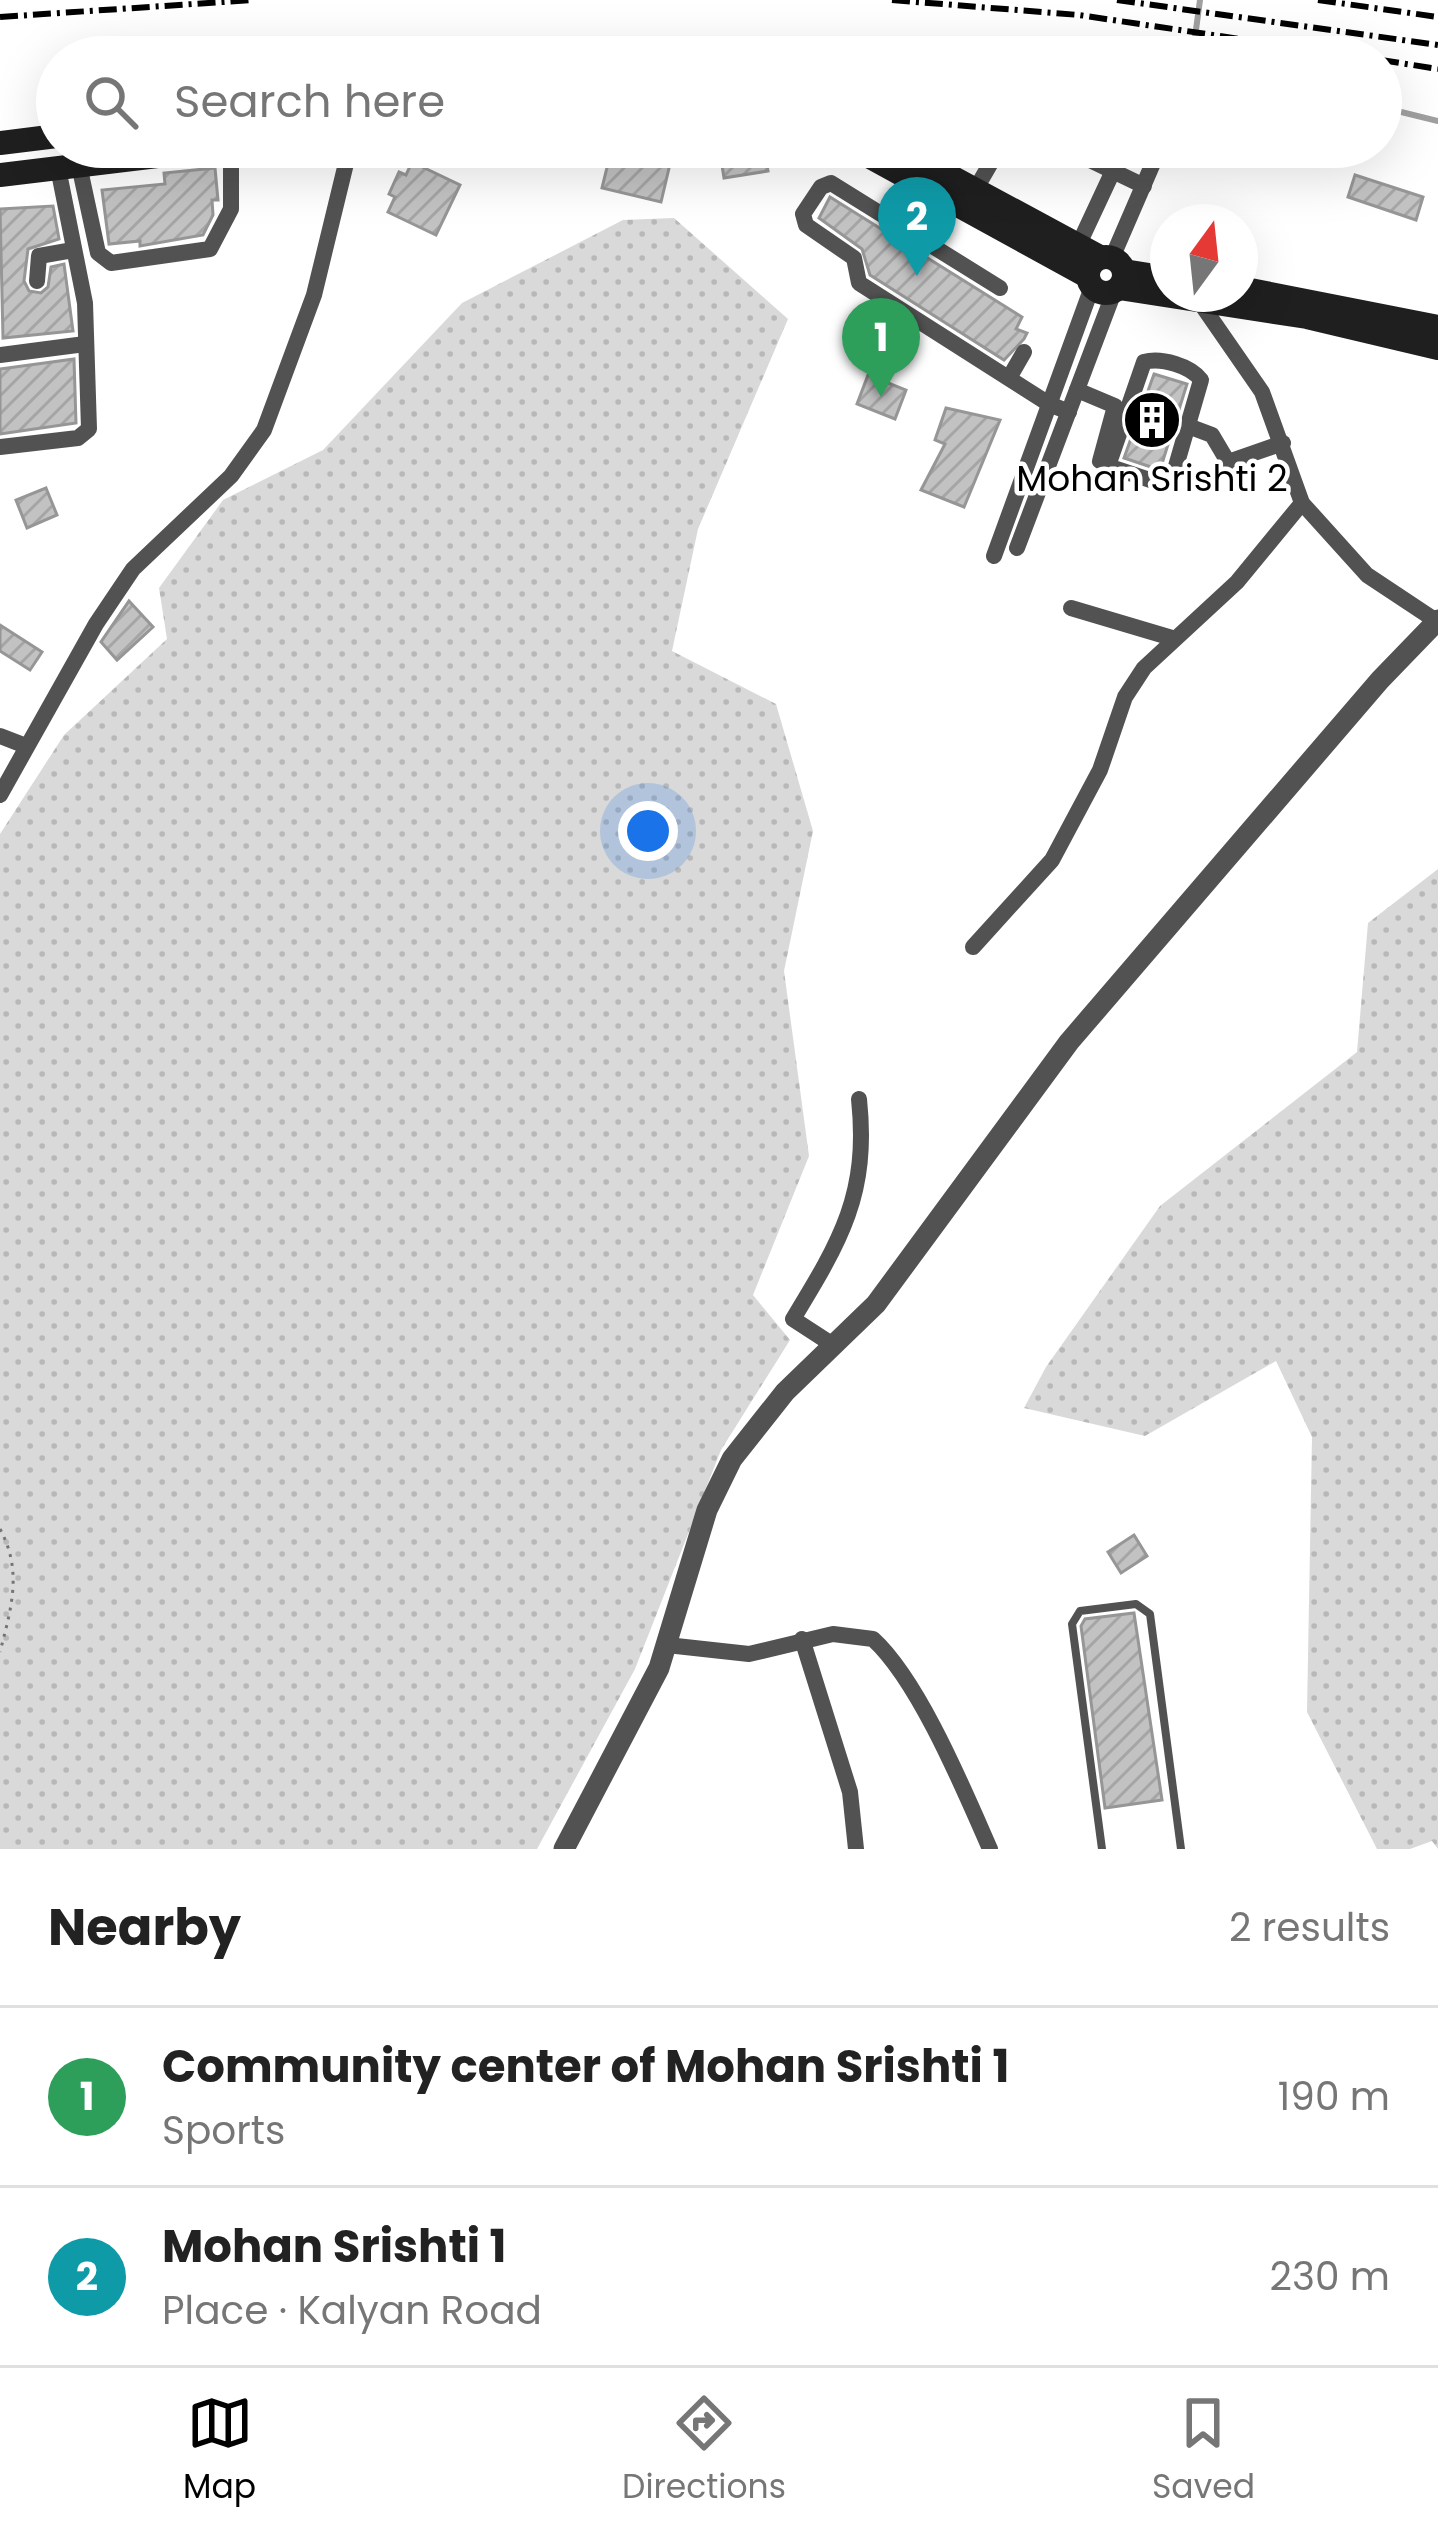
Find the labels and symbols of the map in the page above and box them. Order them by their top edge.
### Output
pin: 2 [878,177,956,276]
north arrow [1150,204,1258,312]
pin: 1 [842,298,920,397]
building icon: Mohan Srishti 2 [1121,389,1183,451]
place label: Mohan Srishti 2 [1016,453,1288,504]
your location [618,801,678,861]

